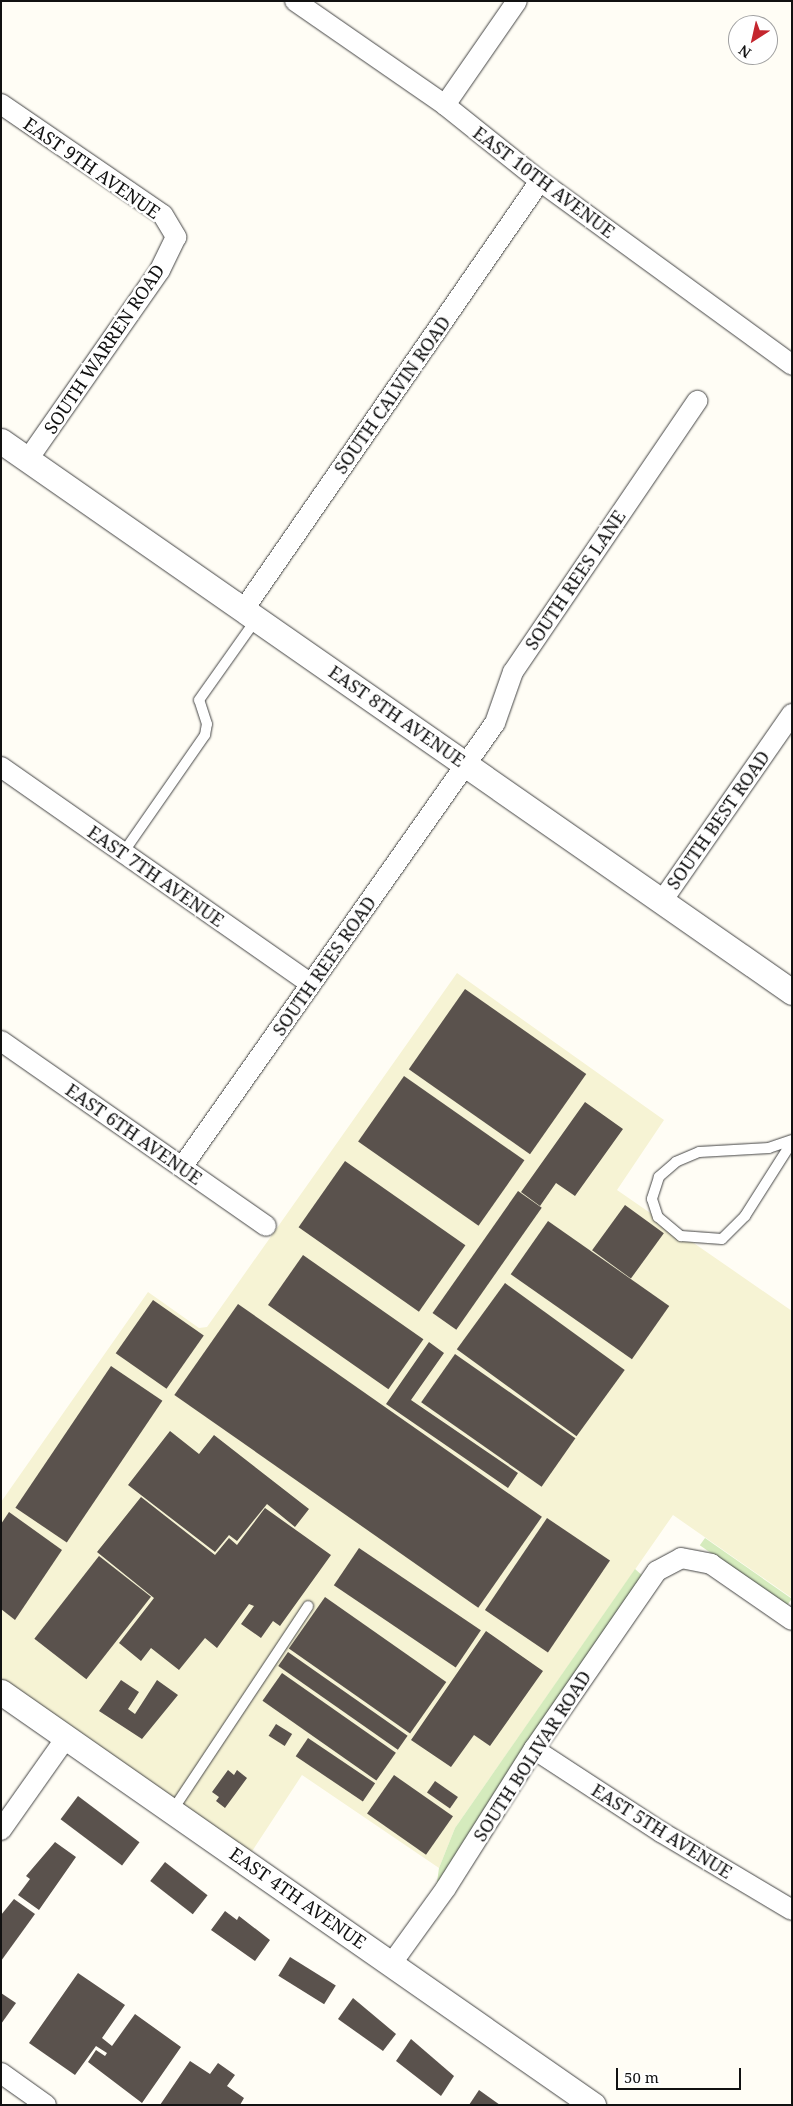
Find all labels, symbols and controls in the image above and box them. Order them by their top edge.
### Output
north arrow [728,15,778,65]
text: N [735,41,755,63]
street label: EAST 9TH AVENUE [20,113,164,223]
street label: EAST 10TH AVENUE [469,122,619,242]
street label: SOUTH WARREN ROAD [39,260,169,438]
street label: SOUTH CALVIN ROAD [329,312,455,478]
street label: SOUTH REES LANE [520,506,630,654]
street label: EAST 8TH AVENUE [325,661,469,771]
street label: SOUTH BEST ROAD [662,746,774,894]
street label: EAST 7TH AVENUE [84,821,228,931]
street label: SOUTH REES ROAD [268,892,380,1040]
street label: EAST 6TH AVENUE [62,1079,206,1189]
street label: SOUTH BOLIVAR ROAD [469,1667,595,1845]
street label: EAST 5TH AVENUE [588,1779,736,1883]
street label: EAST 4TH AVENUE [226,1843,370,1953]
scale bar [618,2058,743,2090]
text: 50 m [624,2067,659,2087]

